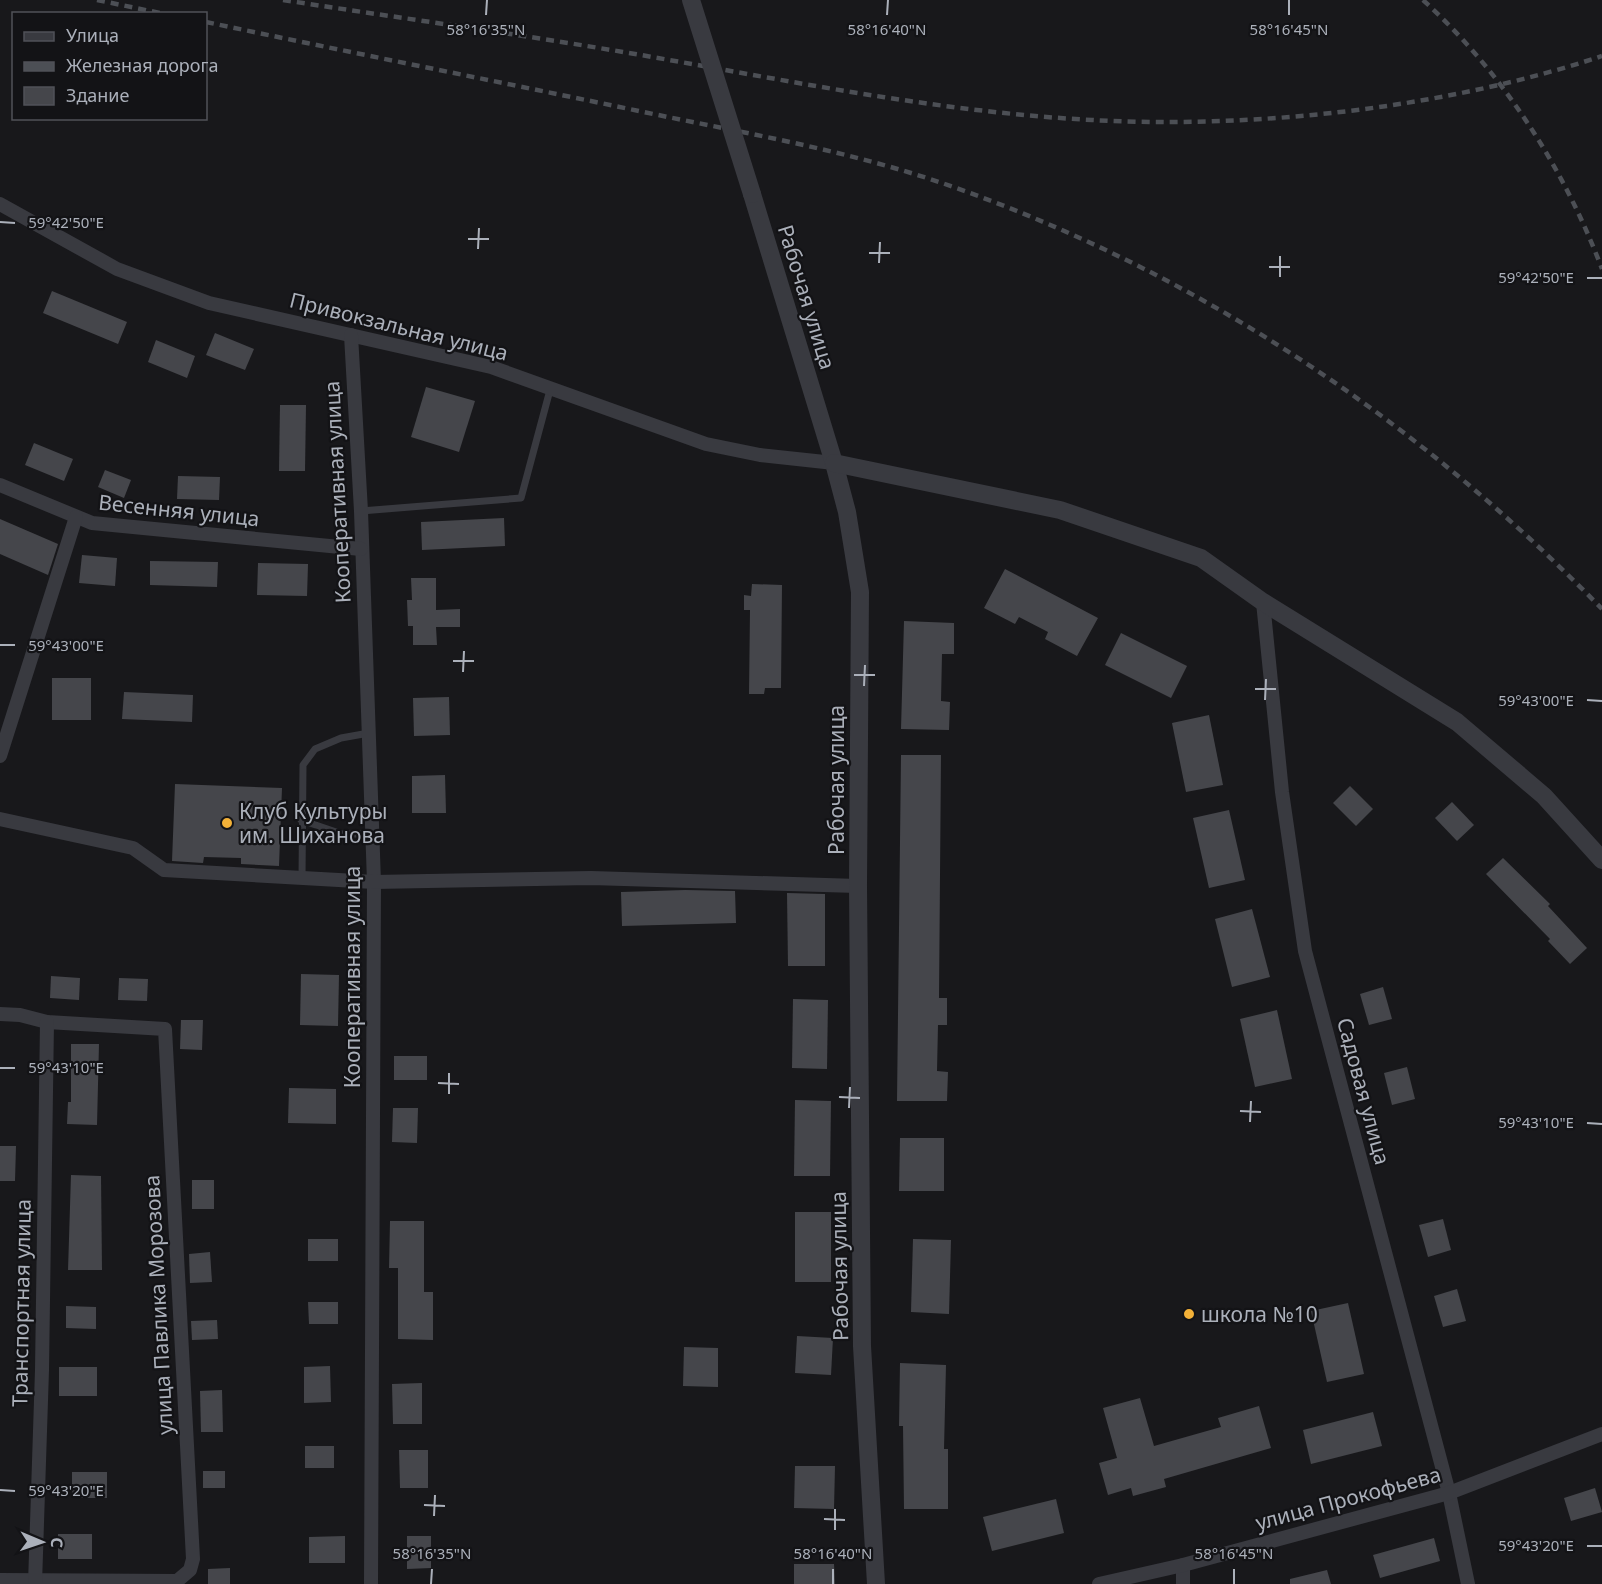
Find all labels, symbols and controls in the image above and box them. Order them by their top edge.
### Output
legend [12,12,207,120]
text: 58°16'35"N [447,19,525,39]
text: 58°16'40"N [848,19,926,39]
text: 58°16'45"N [1250,19,1328,39]
text: Улица [66,23,119,47]
text: Железная дорога [66,53,218,77]
text: Здание [66,83,130,107]
text: 59°42'50"E [28,212,104,232]
street label: Рабочая улица [772,221,842,373]
text: 59°42'50"E [1498,267,1574,287]
street label: Привокзальная улица [287,285,511,367]
street label: Кооперативная улица [317,380,357,604]
street label: Весенняя улица [97,488,261,532]
text: 59°43'00"E [28,635,104,655]
text: 59°43'00"E [1498,690,1574,710]
street label: Рабочая улица [822,705,850,855]
place label: Клуб Культуры им. Шиханова [239,797,387,849]
marker: Клуб Культуры им. Шиханова [220,816,234,830]
street label: Кооперативная улица [338,866,366,1088]
street label: Садовая улица [1331,1014,1397,1168]
text: 59°43'10"E [28,1057,104,1077]
text: 59°43'10"E [1498,1112,1574,1132]
street label: улица Павлика Морозова [137,1174,179,1436]
street label: Рабочая улица [824,1191,854,1341]
street label: Транспортная улица [5,1199,37,1407]
place label: школа №10 [1201,1300,1318,1328]
marker: школа №10 [1182,1307,1196,1321]
street label: улица Прокофьева [1252,1460,1444,1536]
text: 59°43'20"E [28,1480,104,1500]
north arrow [12,1512,72,1572]
text: 59°43'20"E [1498,1535,1574,1555]
text: С [46,1537,68,1548]
text: 58°16'35"N [393,1543,471,1563]
text: 58°16'40"N [794,1543,872,1563]
text: 58°16'45"N [1195,1543,1273,1563]

